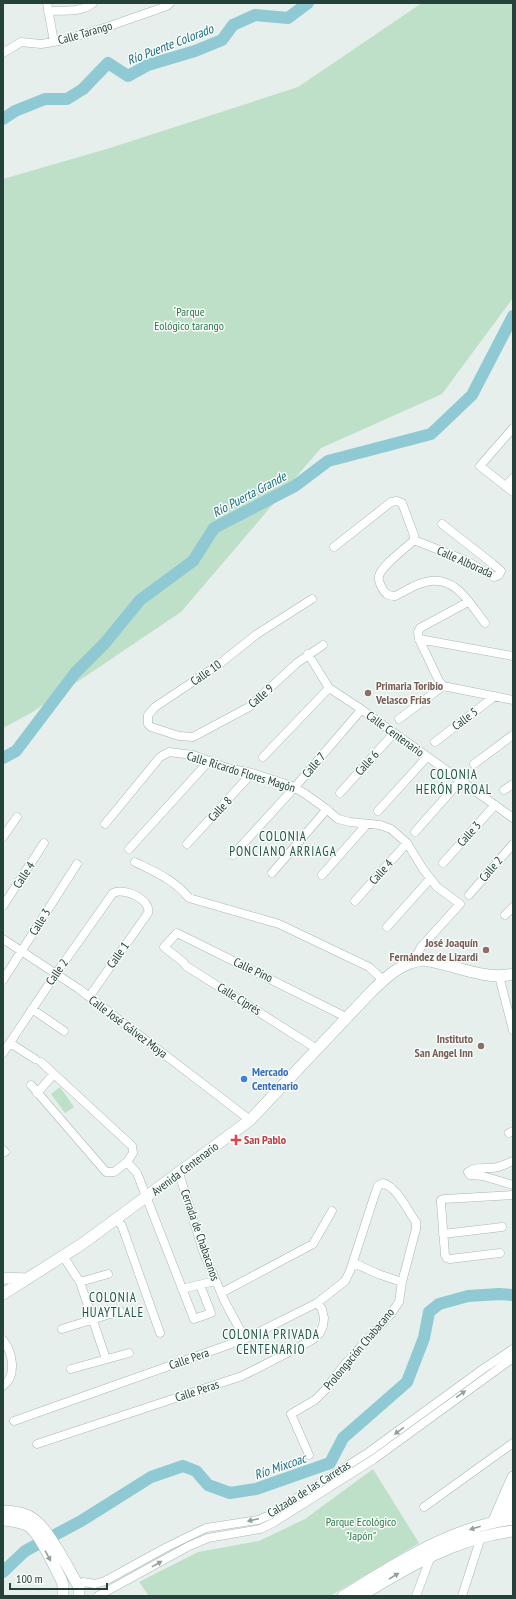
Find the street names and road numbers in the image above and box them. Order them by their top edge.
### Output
street label: Calle Tarango [56,18,114,47]
street label: Calle Alborada [435,543,496,581]
street label: Calle 10 [187,657,224,688]
street label: Calle 9 [245,681,276,711]
street label: Calle 5 [449,704,481,733]
street label: Calle Centenario [363,708,427,760]
street label: Calle 6 [351,747,382,778]
street label: Calle Ricardo Flores Magón [185,748,297,795]
street label: Calle 7 [299,749,329,780]
street label: Calle 8 [204,793,235,824]
street label: Calle 3 [453,818,484,849]
street label: Calle 2 [476,853,506,884]
street label: Calle 4 [365,856,396,887]
street label: Calle 4 [9,858,38,891]
street label: Calle 3 [26,906,54,938]
street label: Calle 1 [103,939,132,971]
street label: Calle Pino [231,954,275,985]
street label: Calle 2 [42,956,71,988]
street label: Calle Ciprés [215,979,264,1018]
street label: Calle José Gálvez Moya [86,992,171,1061]
street label: Avenida Centenario [148,1139,221,1199]
street label: Cerrada de Chabacanos [178,1187,223,1283]
street label: Prolongación Chabacano [320,1305,397,1392]
street label: Calle Pera [167,1345,211,1372]
street label: Calle Peras [173,1376,221,1405]
street label: Calzada de las Carretas [264,1457,353,1520]

